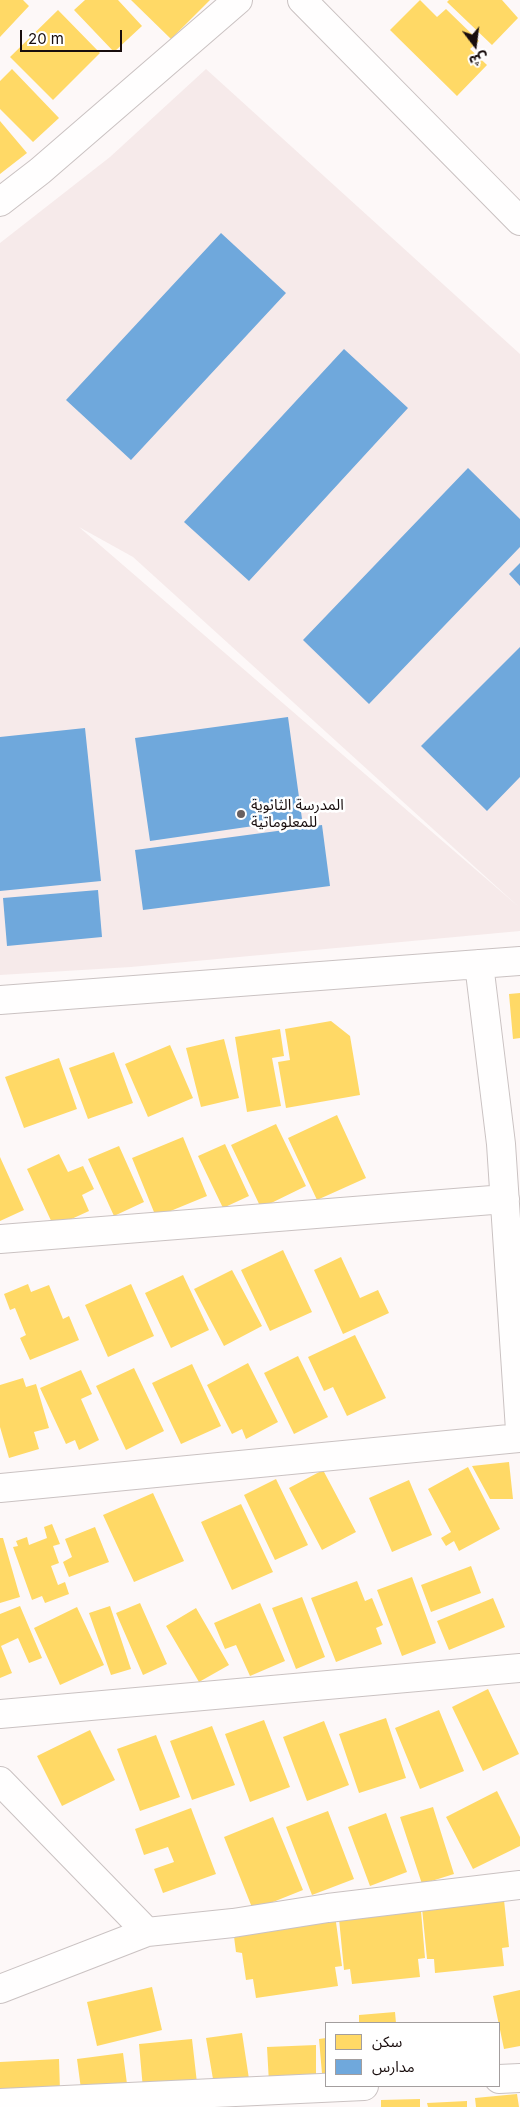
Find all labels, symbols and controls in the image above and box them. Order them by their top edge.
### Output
scale bar [22,20,125,52]
north arrow [450,20,500,70]
text: 20 m [28,29,64,48]
text: ش [468,49,490,71]
place label: المدرسة الثانوية للمعلوماتية [251,796,344,831]
marker: المدرسة الثانوية للمعلوماتية [235,808,247,820]
legend [325,2022,500,2087]
text: سكن [372,2032,402,2051]
text: مدارس [372,2057,415,2076]

